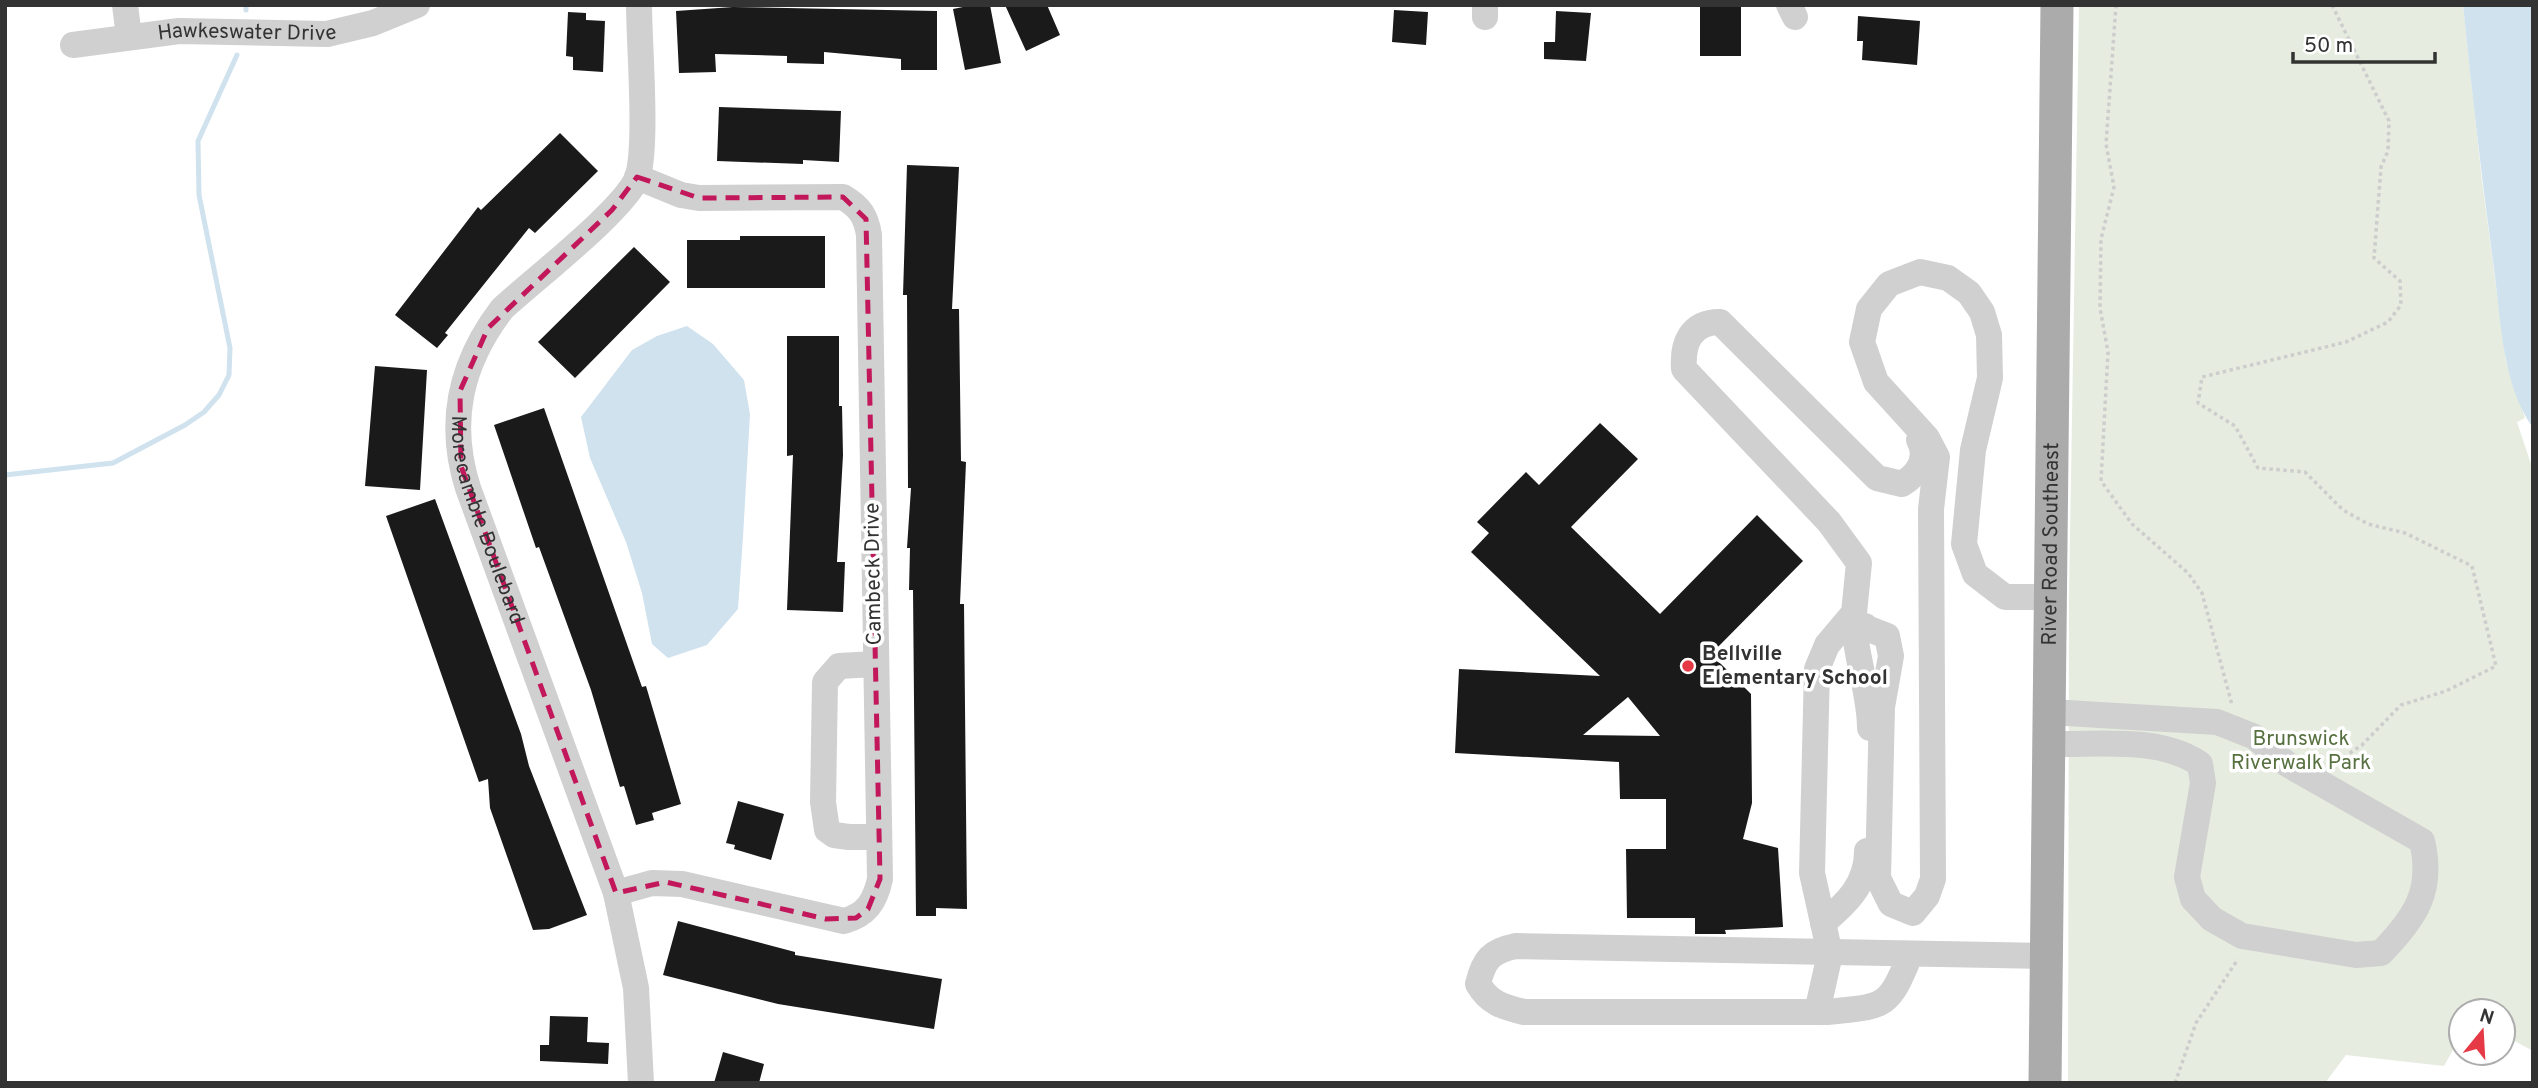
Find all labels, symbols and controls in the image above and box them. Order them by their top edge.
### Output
street label: Hawkeswater Drive [156,17,339,48]
scale bar [2293,21,2435,65]
text: 50 m [2304,33,2353,60]
street label: Morecamble Boulebard [444,415,530,628]
street label: River Road Southeast [2036,442,2066,646]
street label: Cambeck Drive [859,502,889,646]
place label: Bellville Elementary School [1702,641,1888,692]
marker: Bellville Elementary School [1680,658,1696,674]
park label: Brunswick Riverwalk Park [2231,726,2371,777]
north arrow [2447,997,2517,1067]
text: N [2476,1004,2497,1031]

